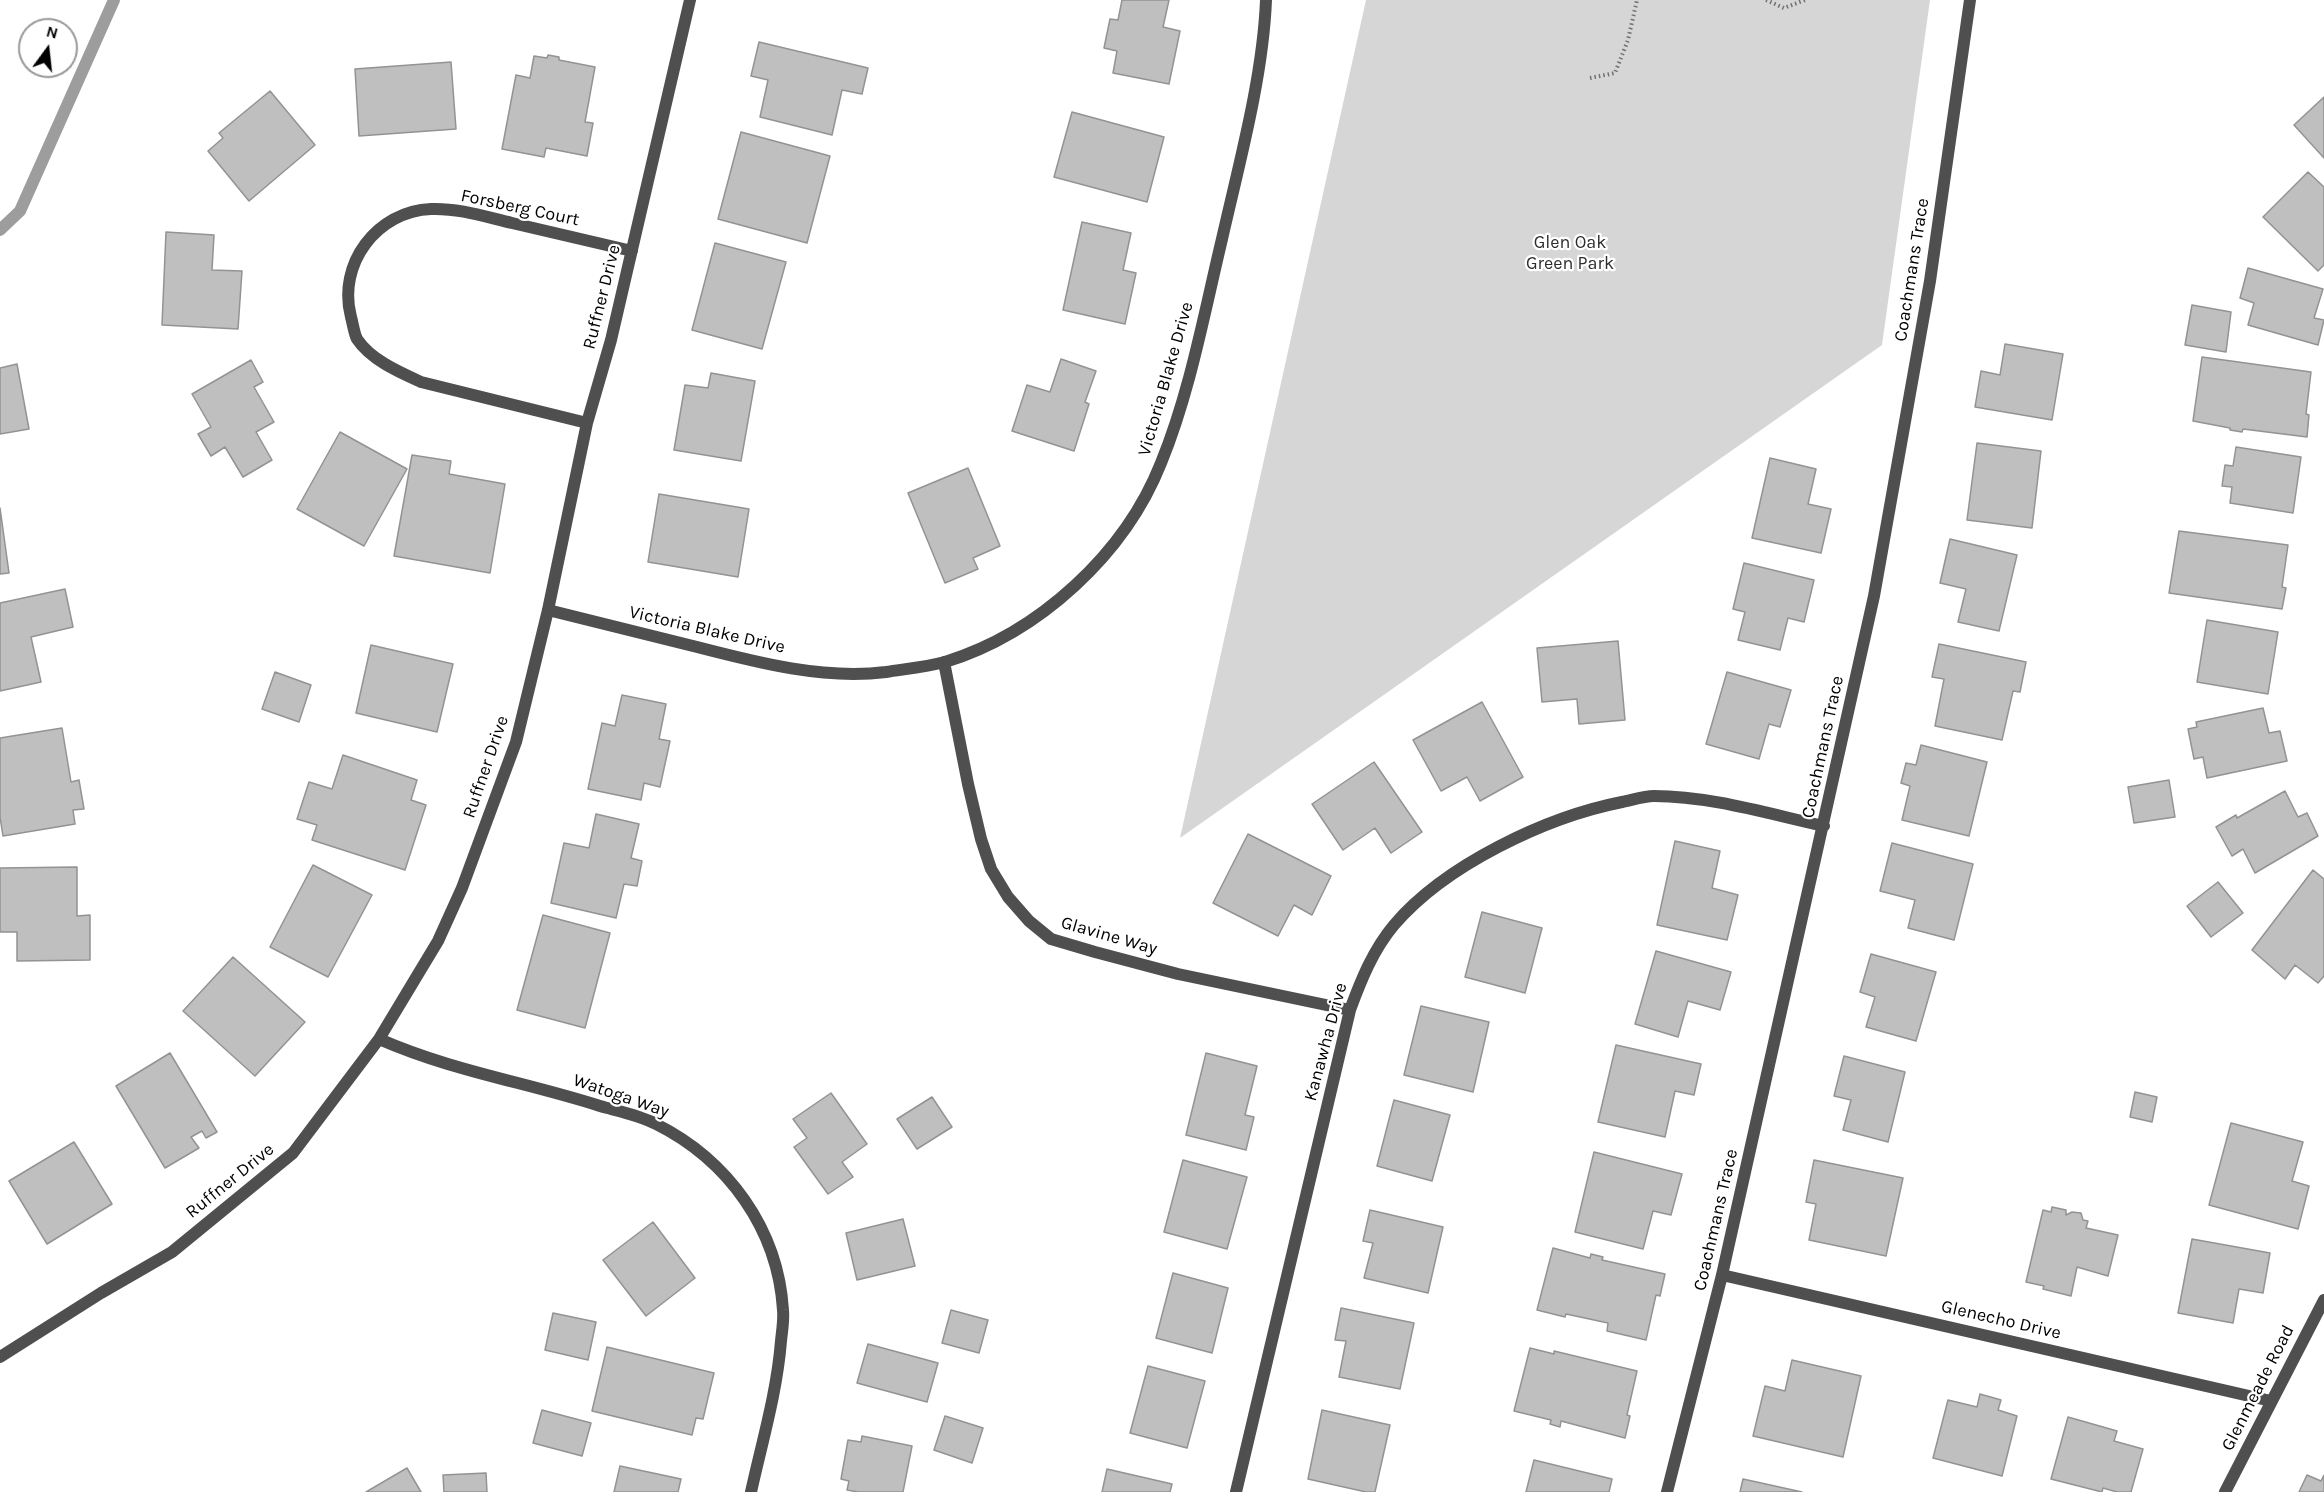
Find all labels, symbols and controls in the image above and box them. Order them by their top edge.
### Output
north arrow [18,18,78,78]
text: N [44,21,60,43]
street label: Forsberg Court [459,185,581,231]
street label: Coachmans Trace [1890,197,1934,343]
park label: Glen Oak Green Park [1526,232,1614,274]
street label: Ruffner Drive [579,242,625,352]
street label: Victoria Blake Drive [1134,299,1198,459]
street label: Victoria Blake Drive [627,602,787,658]
street label: Coachmans Trace [1797,674,1849,820]
street label: Ruffner Drive [458,713,514,821]
street label: Glavine Way [1058,912,1160,960]
street label: Kanawha Drive [1300,980,1352,1104]
street label: Watoga Way [570,1069,672,1123]
street label: Ruffner Drive [182,1139,278,1223]
street label: Coachmans Trace [1689,1147,1743,1293]
street label: Glenecho Drive [1939,1296,2063,1344]
street label: Glenmeade Road [2217,1321,2299,1455]

